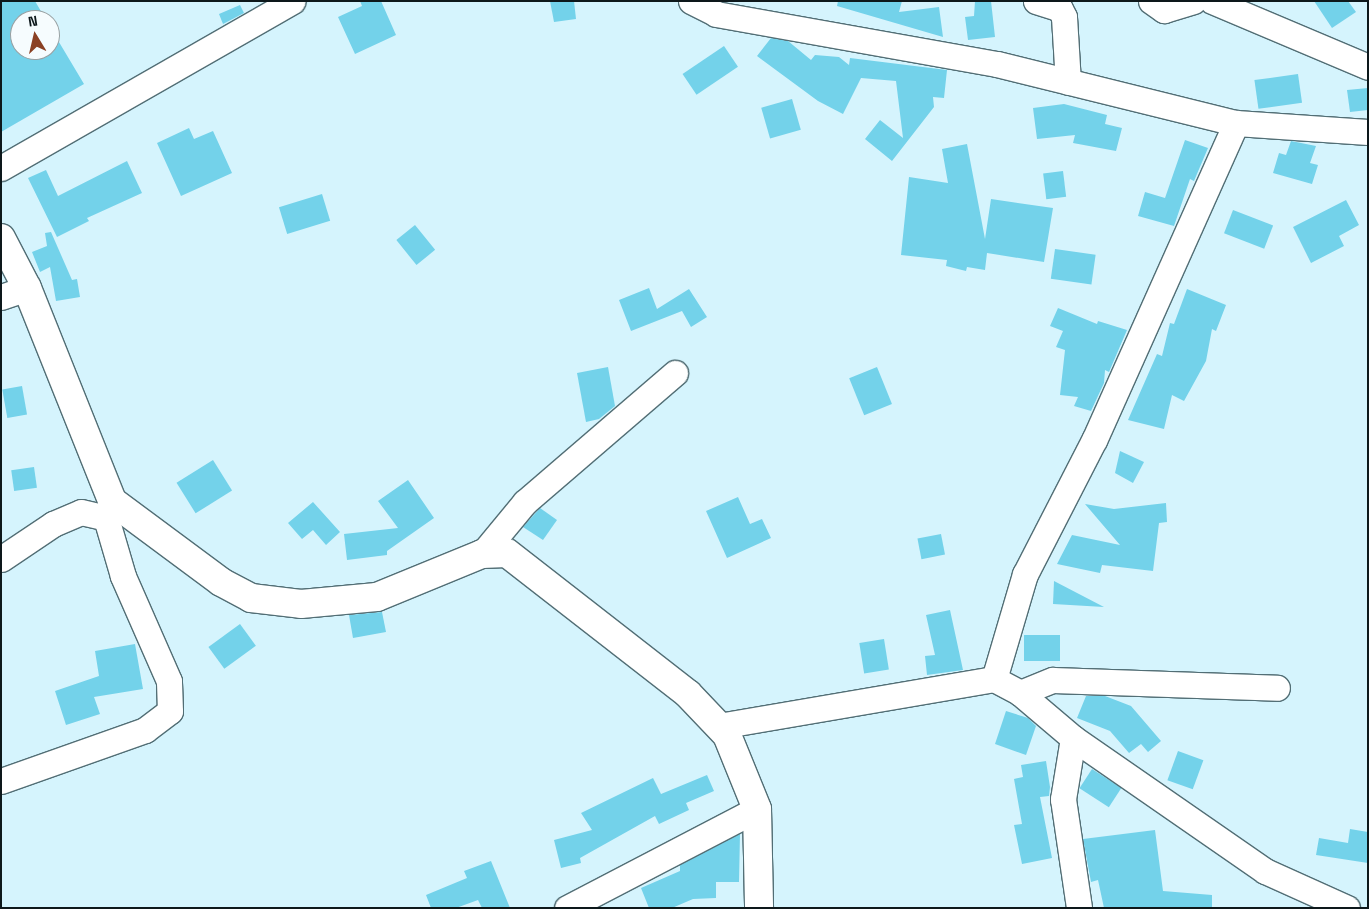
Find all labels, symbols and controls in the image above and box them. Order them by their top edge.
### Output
north arrow [10,10,60,60]
text: N [27,12,39,31]

